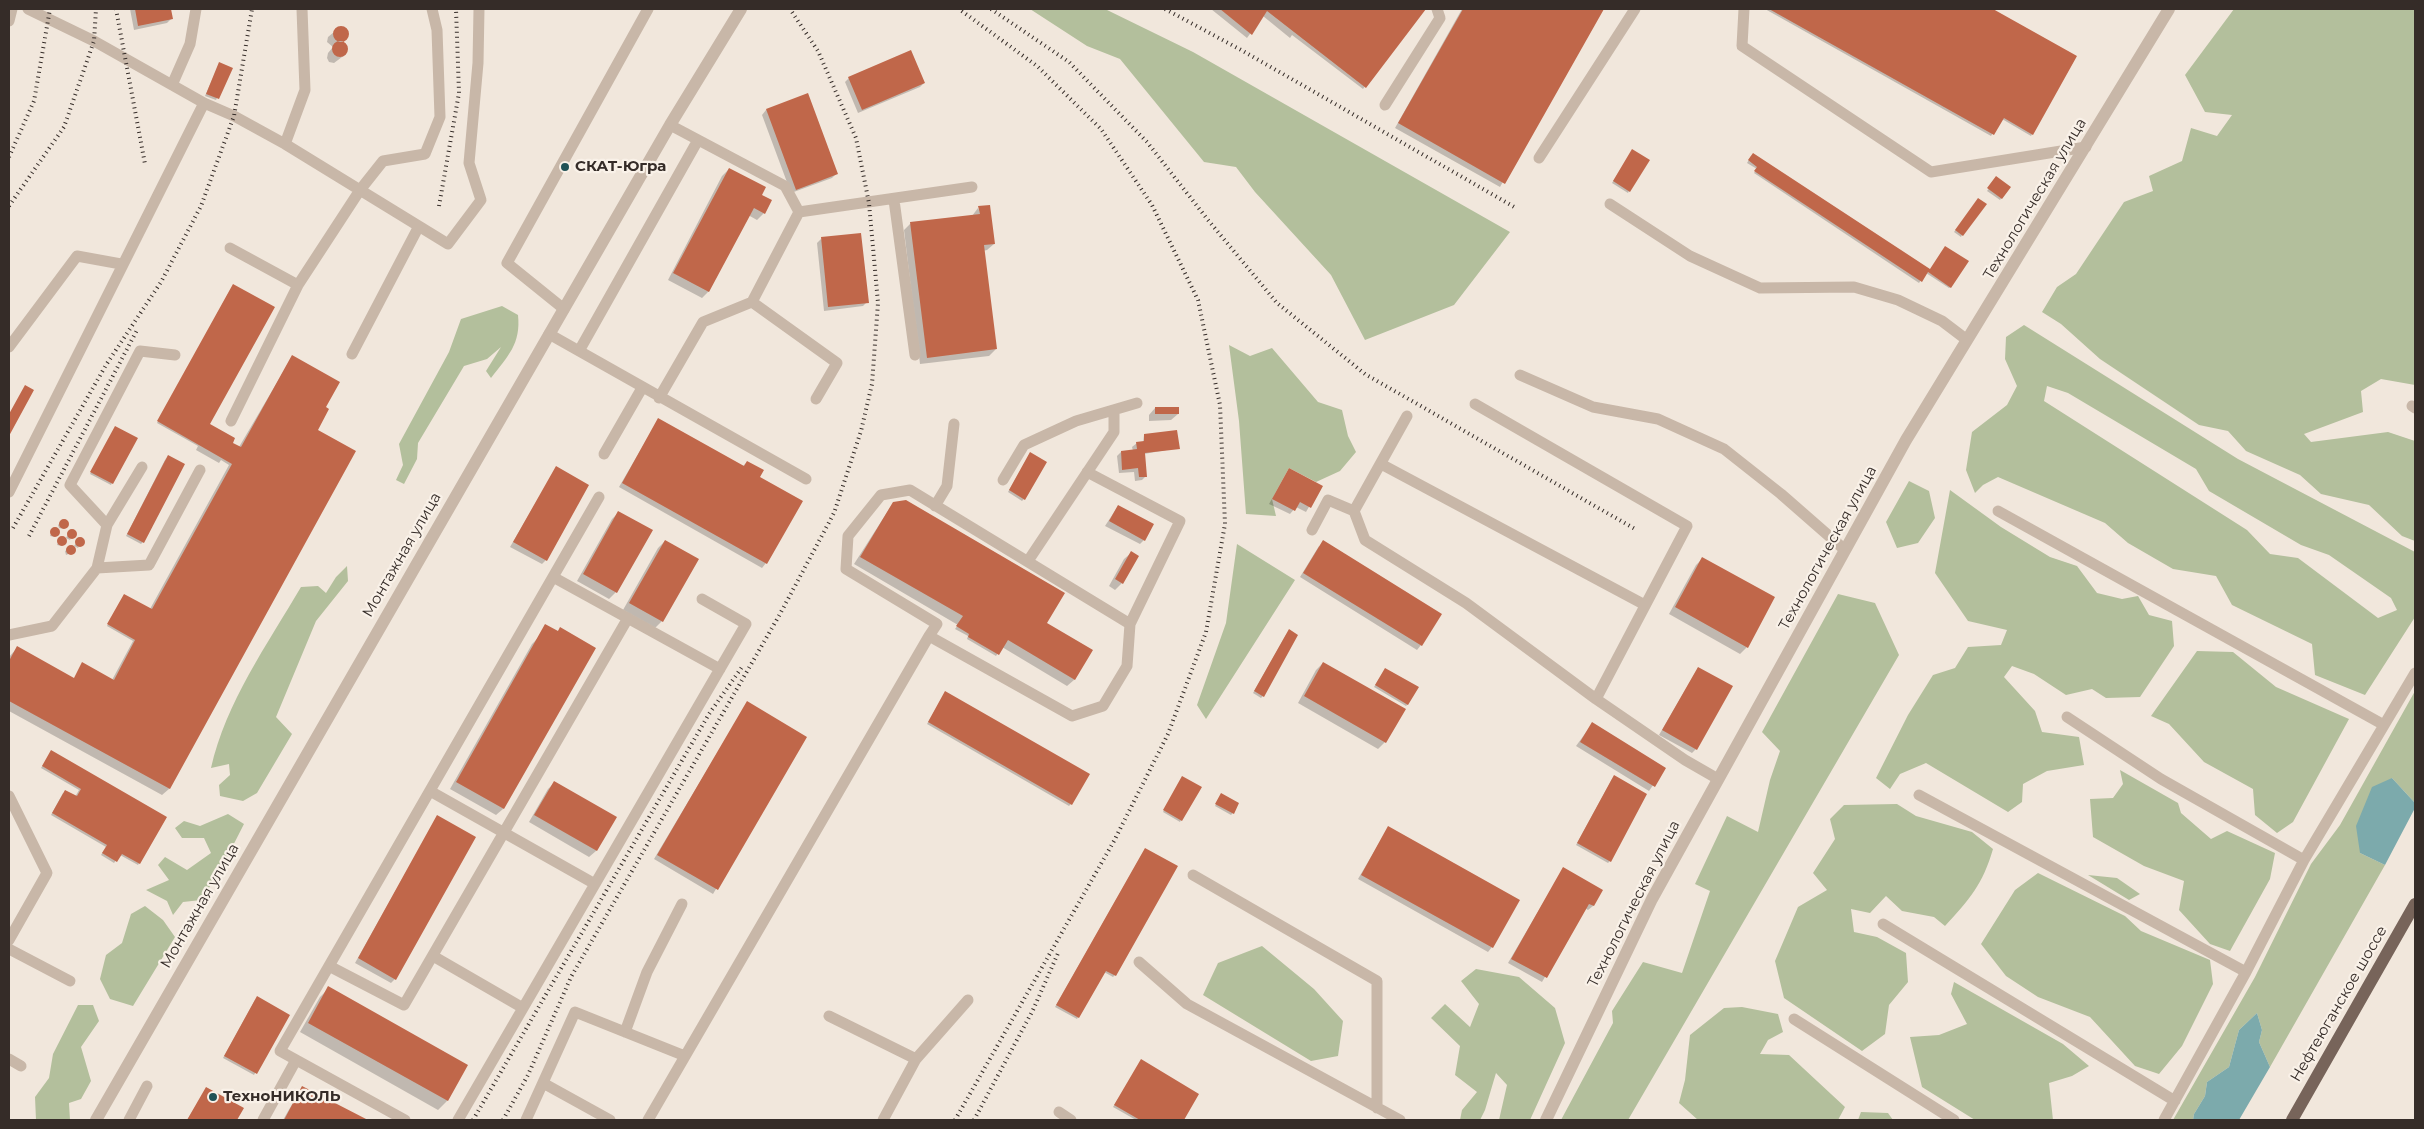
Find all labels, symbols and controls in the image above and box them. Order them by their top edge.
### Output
street label: Технологическая улица [1980,115,2090,283]
place label: СКАТ-Югра [575,158,666,176]
marker: СКАТ-Югра [559,161,571,173]
street label: Технологическая улица [1775,463,1881,633]
street label: Монтажная улица [359,489,445,621]
street label: Технологическая улица [1584,818,1684,990]
street label: Монтажная улица [157,840,243,972]
street label: Нефтеюганское шоссе [2287,923,2391,1085]
place label: ТехноНИКОЛЬ [223,1088,341,1106]
marker: ТехноНИКОЛЬ [207,1091,219,1103]

